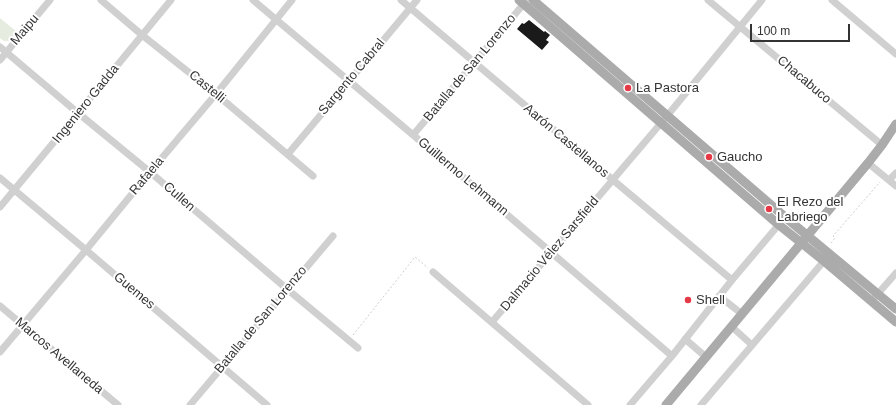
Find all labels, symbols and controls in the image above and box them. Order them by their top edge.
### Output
street label: Maipu [8,11,42,49]
street label: Batalla de San Lorenzo [421,11,519,125]
scale bar [752,16,852,42]
text: 100 m [757,24,790,38]
street label: Sargento Cabral [316,36,388,118]
street label: Chacabuco [774,53,834,107]
street label: Ingeniero Gadda [49,61,123,147]
street label: Castelli [186,68,228,106]
place label: La Pastora [636,80,699,96]
marker: La Pastora [623,83,633,93]
street label: Aarón Castellanos [520,101,612,181]
street label: Guillermo Lehmann [415,135,511,219]
place label: Gaucho [717,149,763,165]
marker: Gaucho [704,152,714,162]
street label: Rafaela [127,154,167,198]
street label: Cullen [160,179,198,215]
street label: Dalmacio Vélez Sarsfield [498,194,602,314]
place label: El Rezo del Labriego [777,194,843,225]
marker: El Rezo del Labriego [764,204,774,214]
street label: Batalla de San Lorenzo [212,263,310,377]
street label: Guemes [110,269,158,313]
place label: Shell [696,292,725,308]
marker: Shell [683,295,693,305]
street label: Marcos Avellaneda [12,315,106,397]

